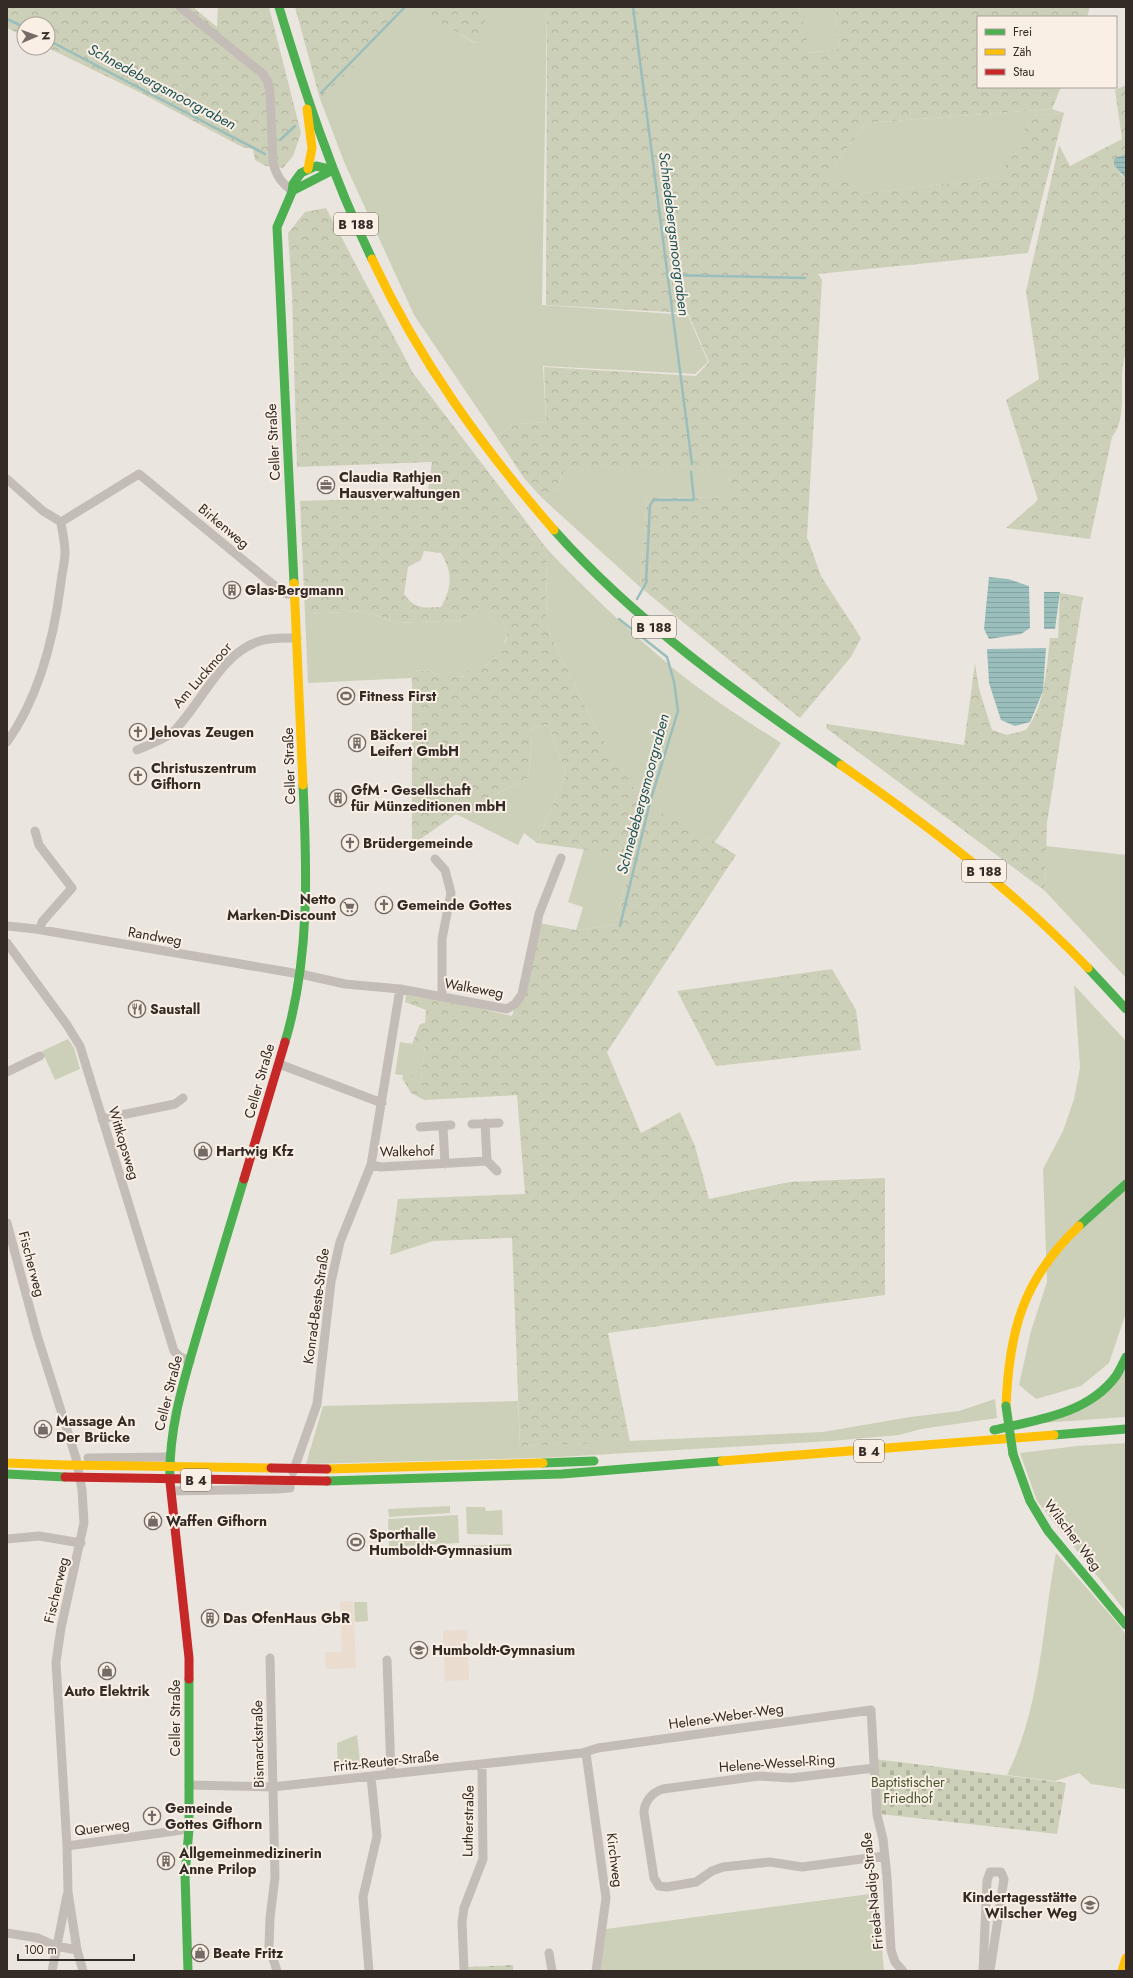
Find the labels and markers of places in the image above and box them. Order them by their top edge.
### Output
place label: Claudia Rathjen Hausverwaltungen [339,467,460,503]
office icon: Claudia Rathjen Hausverwaltungen [316,475,336,495]
building icon: Glas-Bergmann [222,580,242,600]
place label: Glas-Bergmann [245,580,344,600]
sports icon: Fitness First [336,686,356,706]
place label: Fitness First [359,686,437,706]
church icon: Jehovas Zeugen [128,722,148,742]
place label: Jehovas Zeugen [148,722,254,742]
place label: Bäckerei Leifert GmbH [370,725,459,761]
building icon: Bäckerei Leifert GmbH [347,733,367,753]
place label: Christuszentrum Gifhorn [151,758,257,794]
church icon: Christuszentrum Gifhorn [128,766,148,786]
place label: GfM - Gesellschaft für Münzeditionen mbH [351,780,506,816]
building icon: GfM - Gesellschaft für Münzeditionen mbH [328,788,348,808]
church icon: Brüdergemeinde [340,833,360,853]
place label: Brüdergemeinde [363,833,473,853]
place label: Netto Marken-Discount [227,889,337,925]
church icon: Gemeinde Gottes [374,895,394,915]
place label: Gemeinde Gottes [397,895,512,915]
supermarket icon: Netto Marken-Discount [339,897,359,917]
restaurant icon: Saustall [127,999,147,1019]
place label: Saustall [150,999,200,1019]
shop icon: Hartwig Kfz [193,1141,213,1161]
place label: Hartwig Kfz [216,1141,295,1161]
place label: Massage An Der Brücke [56,1411,135,1447]
shop icon: Massage An Der Brücke [33,1419,53,1439]
shop icon: Waffen Gifhorn [143,1511,163,1531]
place label: Waffen Gifhorn [166,1511,267,1531]
place label: Sporthalle Humboldt-Gymnasium [369,1524,512,1560]
sports icon: Sporthalle Humboldt-Gymnasium [346,1532,366,1552]
building icon: Das OfenHaus GbR [200,1608,220,1628]
place label: Das OfenHaus GbR [223,1608,350,1628]
school or university icon: Humboldt-Gymnasium [409,1640,429,1660]
place label: Humboldt-Gymnasium [432,1640,575,1660]
shop icon: Auto Elektrik [97,1661,117,1681]
place label: Auto Elektrik [63,1681,150,1701]
place label: Gemeinde Gottes Gifhorn [165,1798,262,1834]
church icon: Gemeinde Gottes Gifhorn [142,1806,162,1826]
place label: Allgemeinmedizinerin Anne Prilop [178,1843,322,1879]
building icon: Allgemeinmedizinerin Anne Prilop [156,1851,176,1871]
place label: Kindertagesstätte Wilscher Weg [963,1887,1077,1923]
school or university icon: Kindertagesstätte Wilscher Weg [1080,1895,1100,1915]
shop icon: Beate Fritz [190,1943,210,1963]
place label: Beate Fritz [213,1943,284,1963]

